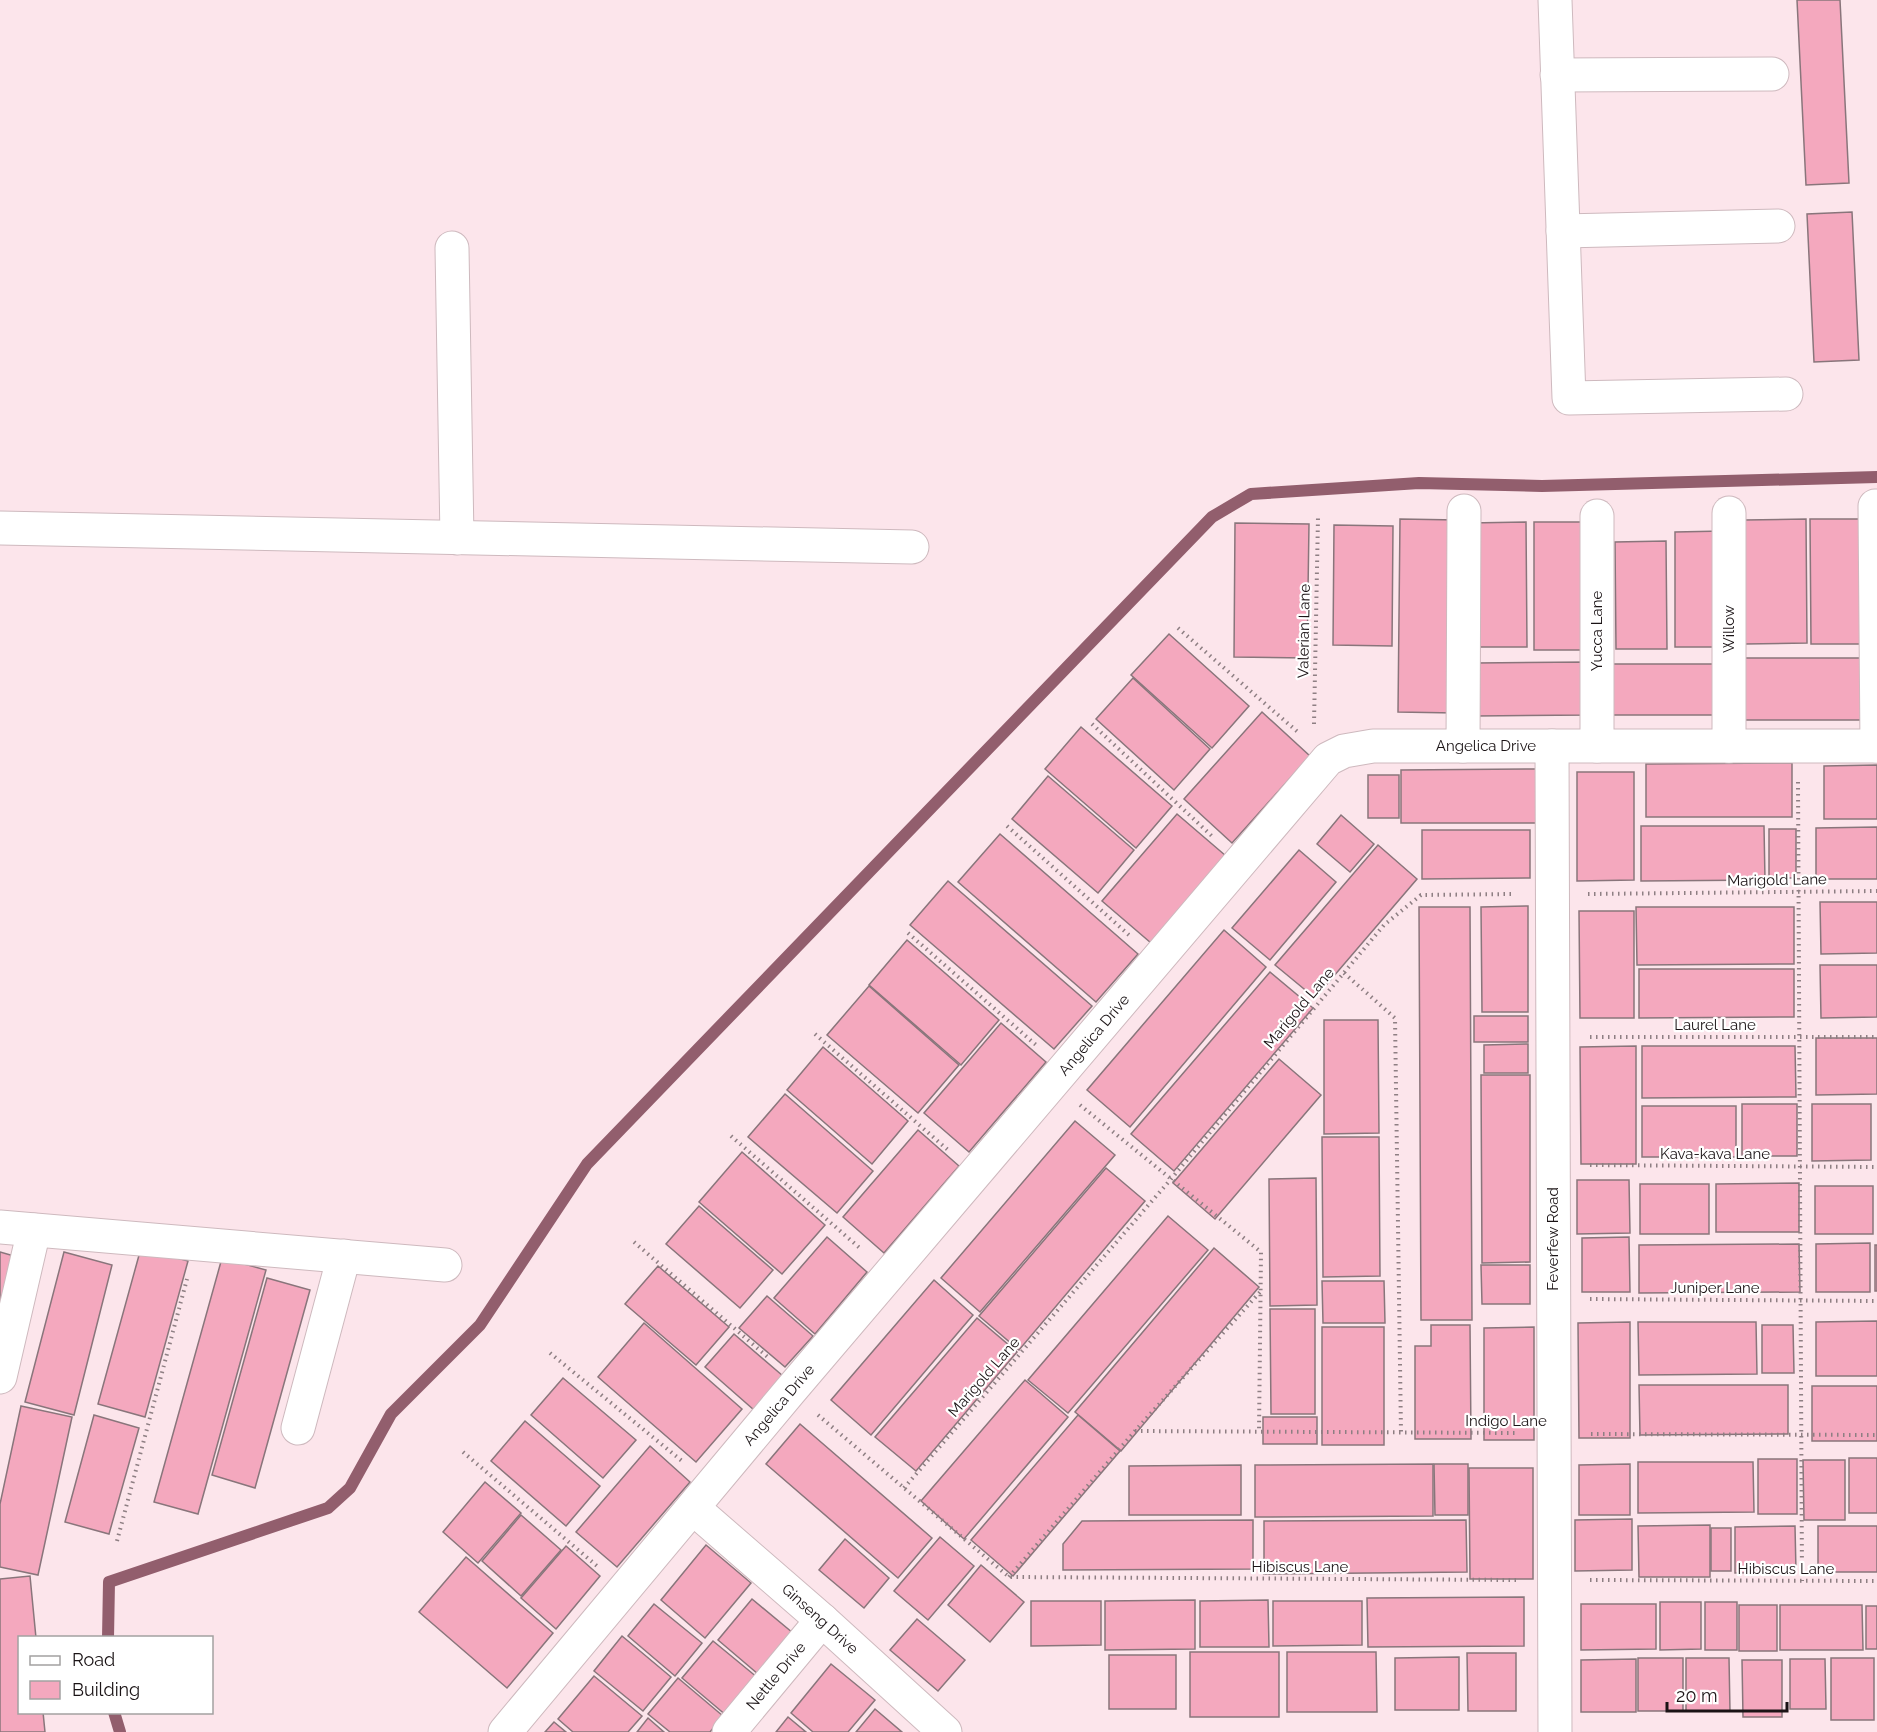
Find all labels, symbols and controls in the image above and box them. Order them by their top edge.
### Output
street label: Valerian Lane [1294,584,1314,678]
street label: Yucca Lane [1588,590,1606,671]
street label: Willow [1720,605,1738,653]
street label: Angelica Drive [1436,737,1536,755]
street label: Marigold Lane [1727,870,1827,890]
street label: Marigold Lane [1260,964,1338,1052]
street label: Angelica Drive [1055,991,1133,1079]
street label: Laurel Lane [1674,1016,1756,1034]
street label: Kava-kava Lane [1660,1145,1770,1163]
street label: Feverfew Road [1544,1187,1562,1291]
street label: Juniper Lane [1670,1279,1760,1297]
street label: Marigold Lane [945,1333,1024,1421]
street label: Angelica Drive [740,1361,818,1449]
street label: Indigo Lane [1465,1412,1547,1430]
street label: Hibiscus Lane [1252,1558,1349,1576]
street label: Hibiscus Lane [1738,1560,1835,1578]
street label: Ginseng Drive [778,1580,862,1658]
legend [18,1636,213,1714]
street label: Nettle Drive [743,1638,810,1713]
text: Road [72,1649,115,1670]
scale bar [1667,1675,1787,1713]
text: Building [72,1679,140,1700]
text: 20 m [1676,1685,1718,1706]

